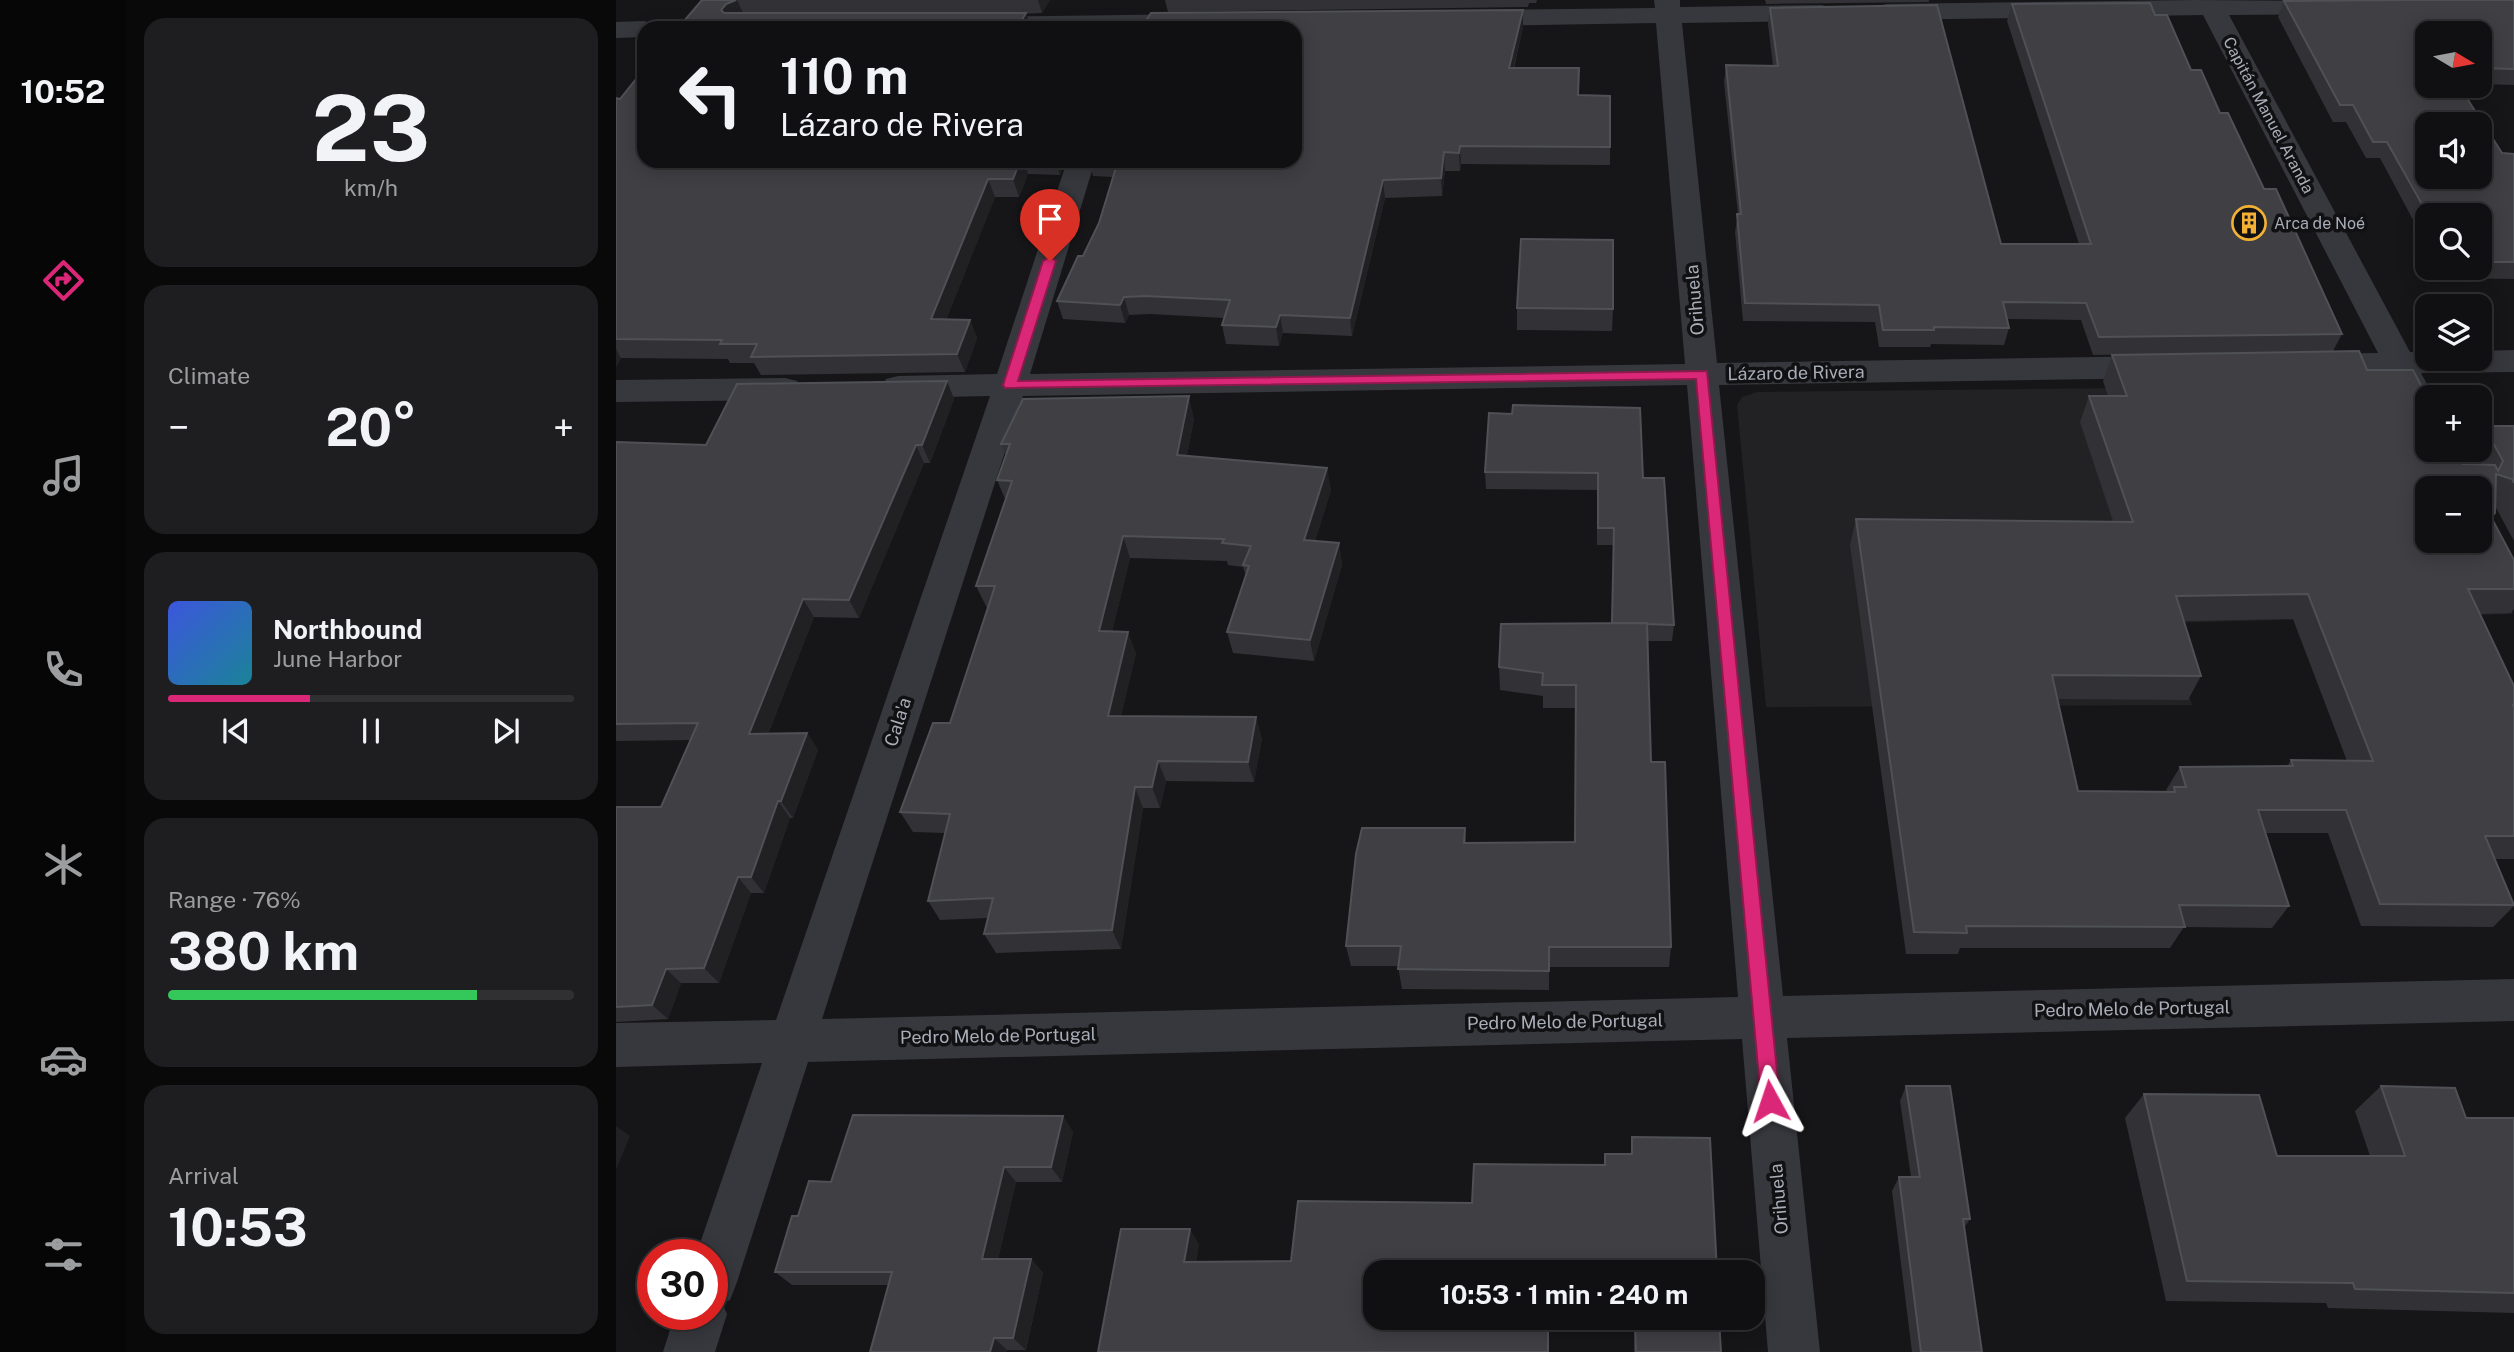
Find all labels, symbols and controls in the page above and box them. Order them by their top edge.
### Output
north arrow [2415,21,2492,98]
map controls [2415,21,2492,553]
street label: Capitán Manuel Aranda [2219,34,2318,197]
text: 110 m [780,47,908,105]
icon: left [665,49,756,140]
text: 10:52 [21,73,105,110]
text: 23 [312,75,430,181]
text: Lázaro de Rivera [780,106,1024,143]
button: sound [2415,112,2492,189]
text: km/h [344,174,398,201]
pin [1020,189,1080,261]
icon: arrive [1031,200,1069,238]
button: search [2415,203,2492,280]
building icon: Arca de Noé [2230,204,2268,242]
place label: Arca de Noé [2274,214,2365,233]
icon: directions [39,256,88,305]
street label: Orihuela [1681,264,1708,336]
button: layers [2415,294,2492,371]
street label: Lázaro de Rivera [1727,361,1865,384]
text: Climate [168,362,250,389]
button: + [2415,385,2492,462]
text: 20° [325,397,417,458]
text: − [168,405,189,450]
text: + [553,405,574,450]
icon: music [39,451,88,500]
button: − [2415,476,2492,553]
text: Northbound [273,614,422,645]
icon: phone [39,645,88,694]
text: June Harbor [273,645,402,672]
street label: Cala'a [880,695,915,749]
icon: previous [217,712,255,750]
icon: pause [352,712,390,750]
icon: next [487,712,525,750]
icon: climate [39,840,88,889]
text: Range · 76% [168,886,301,913]
text: 380 km [168,921,359,982]
street label: Pedro Melo de Portugal [2034,996,2230,1021]
street label: Pedro Melo de Portugal [1467,1009,1663,1034]
street label: Pedro Melo de Portugal [900,1023,1096,1048]
icon: car [39,1035,88,1084]
position arrow [1733,1064,1807,1138]
text: Arrival [168,1162,239,1189]
street label: Orihuela [1765,1163,1792,1235]
text: 10:53 [168,1197,307,1258]
icon: filters [39,1230,88,1279]
speed limit sign: 30 [637,1239,728,1330]
text: 10:53 · 1 min · 240 m [1440,1279,1688,1310]

